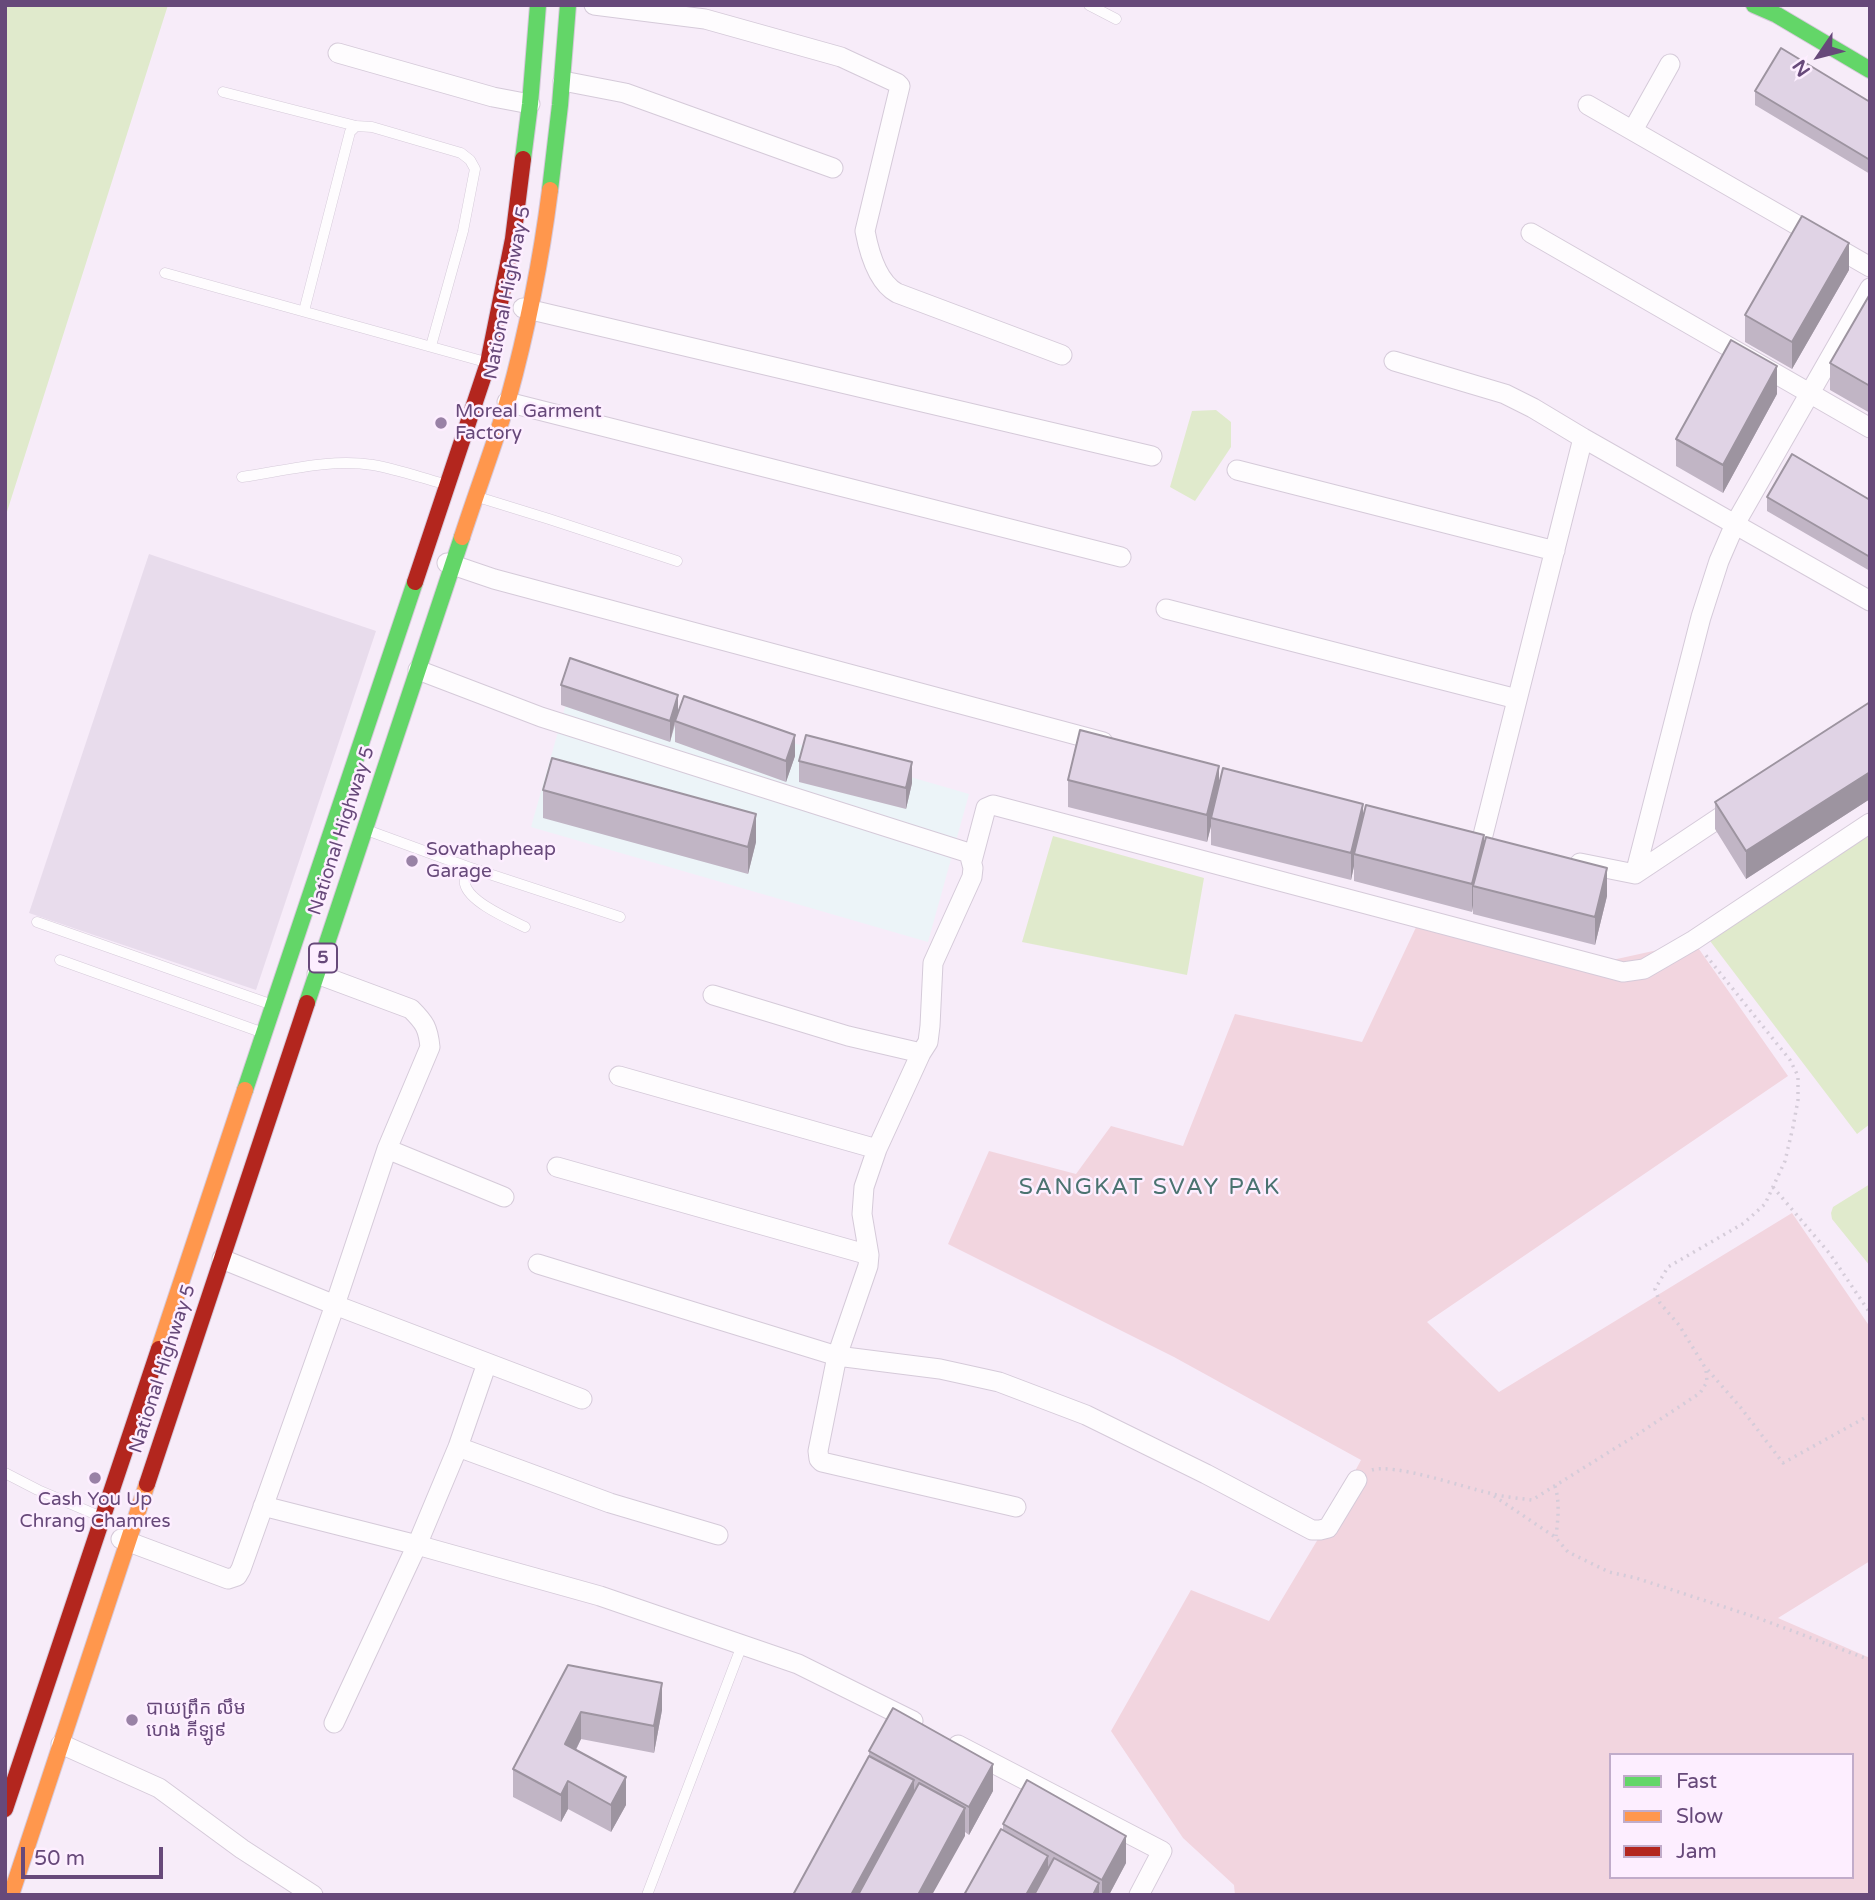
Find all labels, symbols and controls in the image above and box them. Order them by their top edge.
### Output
north arrow [1784,21,1854,91]
text: N [1788,55,1815,81]
street label: National Highway 5 [480,204,536,382]
place label: Moreal Garment Factory [455,401,602,445]
marker: Moreal Garment Factory [433,415,449,431]
street label: National Highway 5 [304,744,380,918]
place label: Sovathapheap Garage [426,839,556,883]
marker: Sovathapheap Garage [404,853,420,869]
road number: 5 [309,944,337,973]
district label: SANGKAT SVAY PAK [1021,1174,1279,1202]
street label: National Highway 5 [125,1282,201,1456]
marker: Cash You Up Chrang Chamres [87,1470,103,1486]
place label: Cash You Up Chrang Chamres [20,1489,170,1533]
place label: បាយព្រឹក លឹម ហេង គីឡូ៩ [146,1698,246,1742]
marker: បាយព្រឹក លឹម ហេង គីឡូ៩ [124,1712,140,1728]
legend [1609,1753,1854,1879]
text: Fast [1676,1769,1717,1794]
text: Slow [1676,1804,1723,1829]
scale bar [24,1834,166,1878]
text: Jam [1676,1839,1717,1864]
text: 50 m [34,1846,85,1871]

